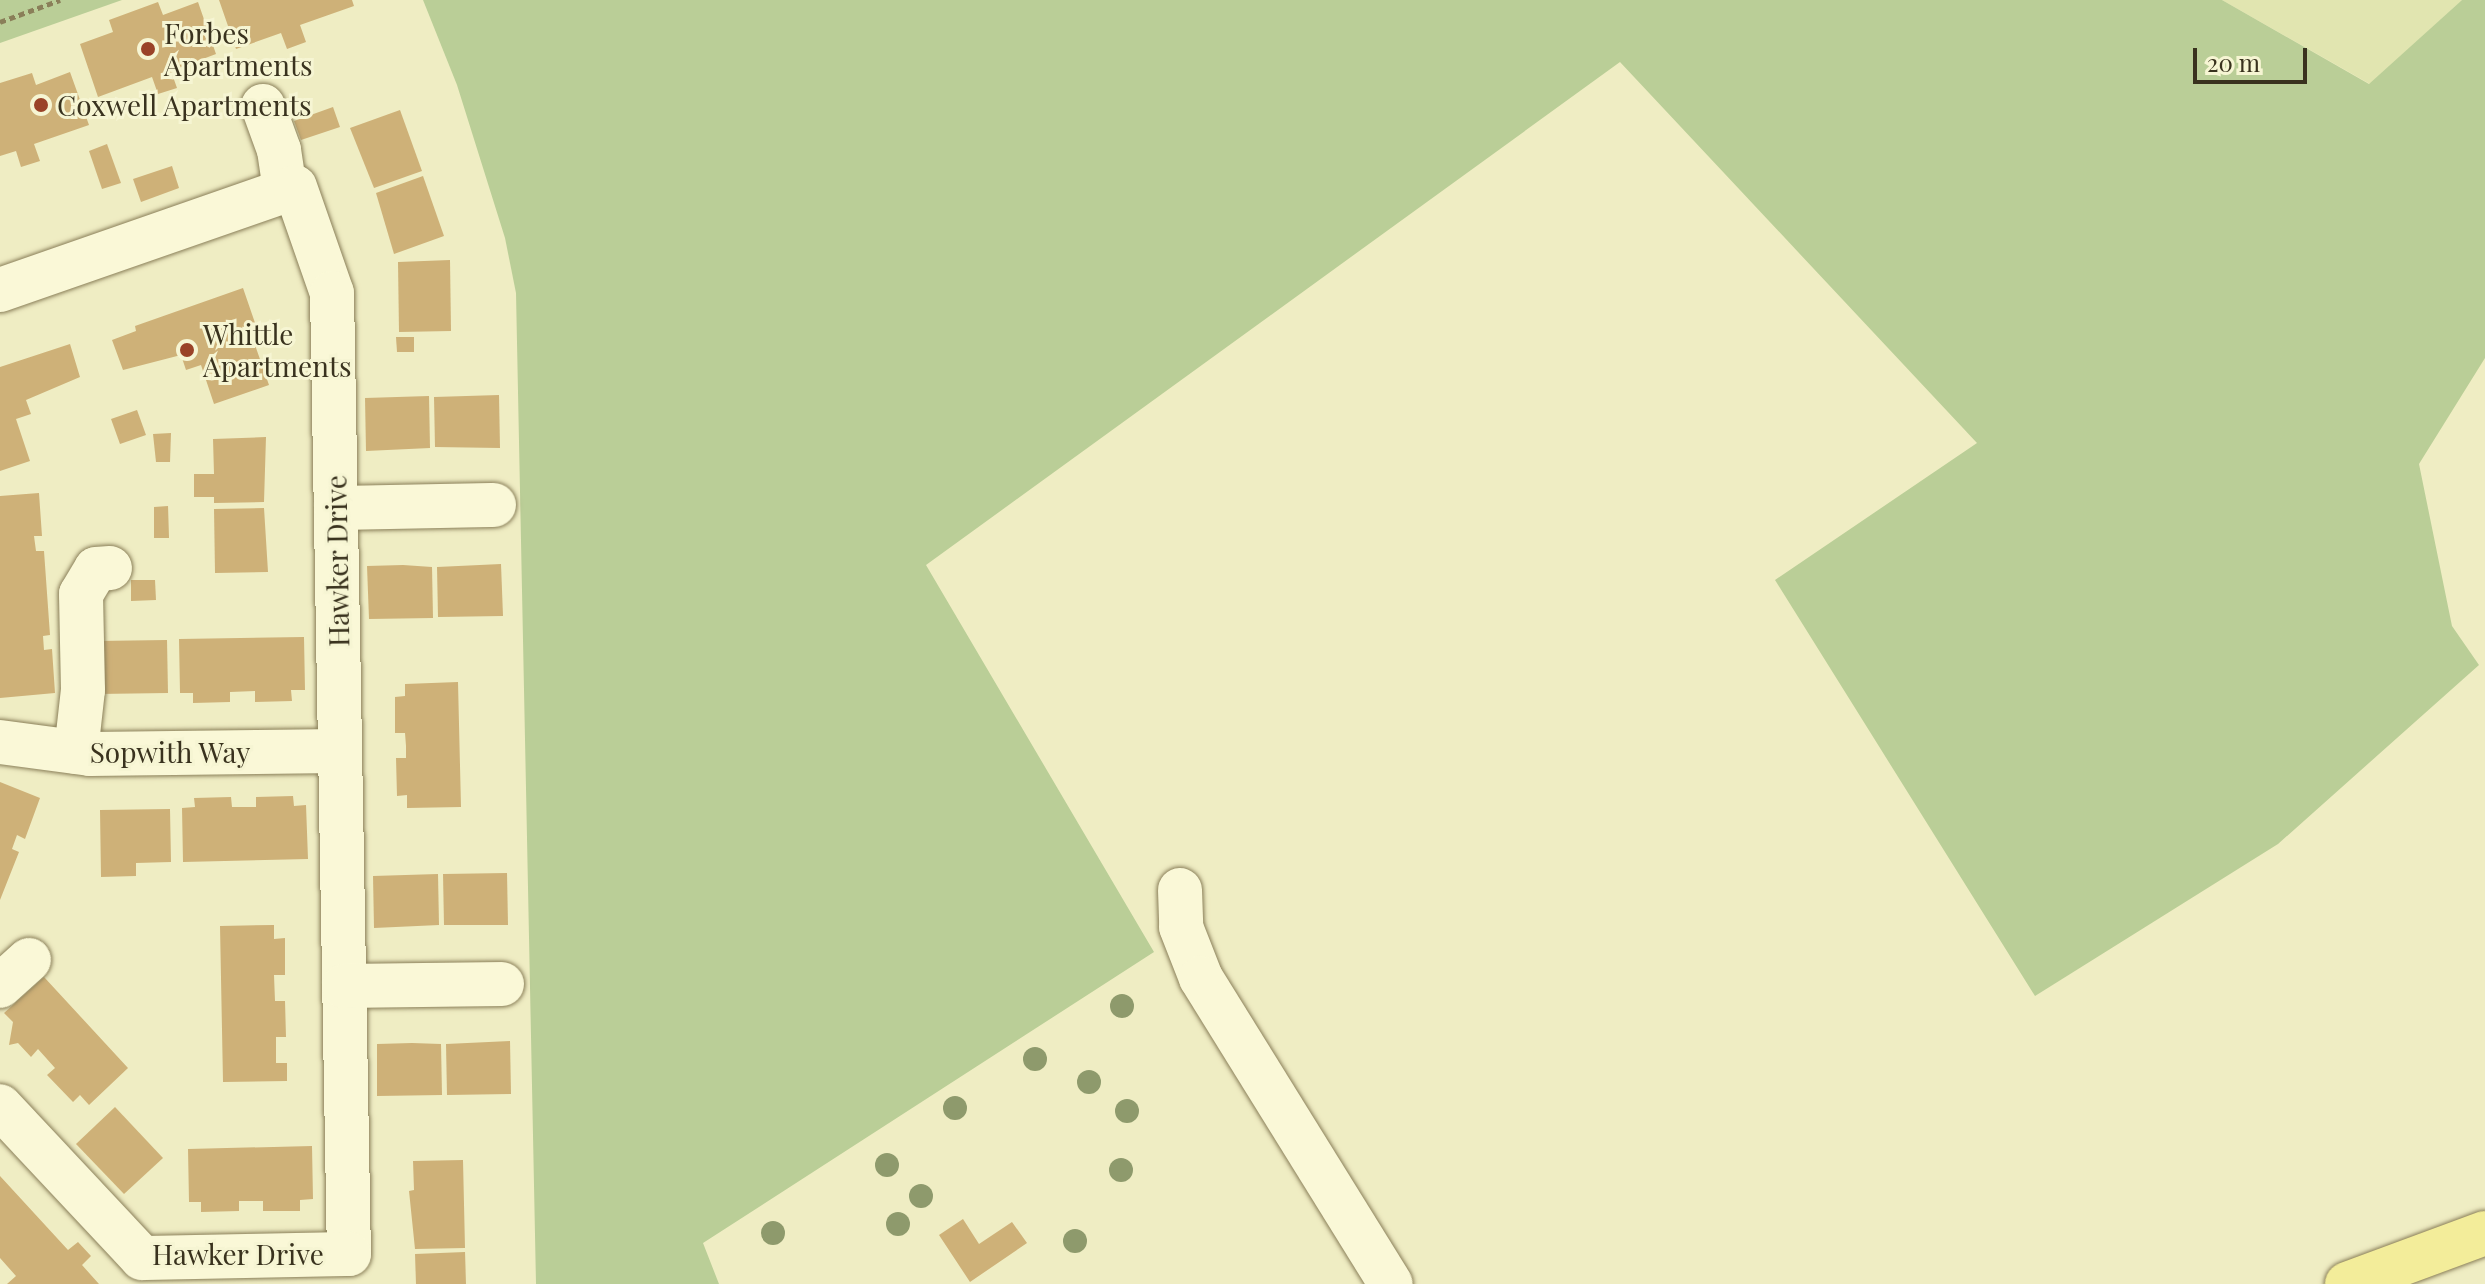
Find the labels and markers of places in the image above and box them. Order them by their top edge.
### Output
place label: Forbes Apartments [164,16,312,82]
marker: Forbes Apartments [139,40,157,58]
place label: Coxwell Apartments [57,88,313,122]
marker: Coxwell Apartments [32,96,50,114]
place label: Whittle Apartments [203,317,351,383]
marker: Whittle Apartments [178,341,196,359]

